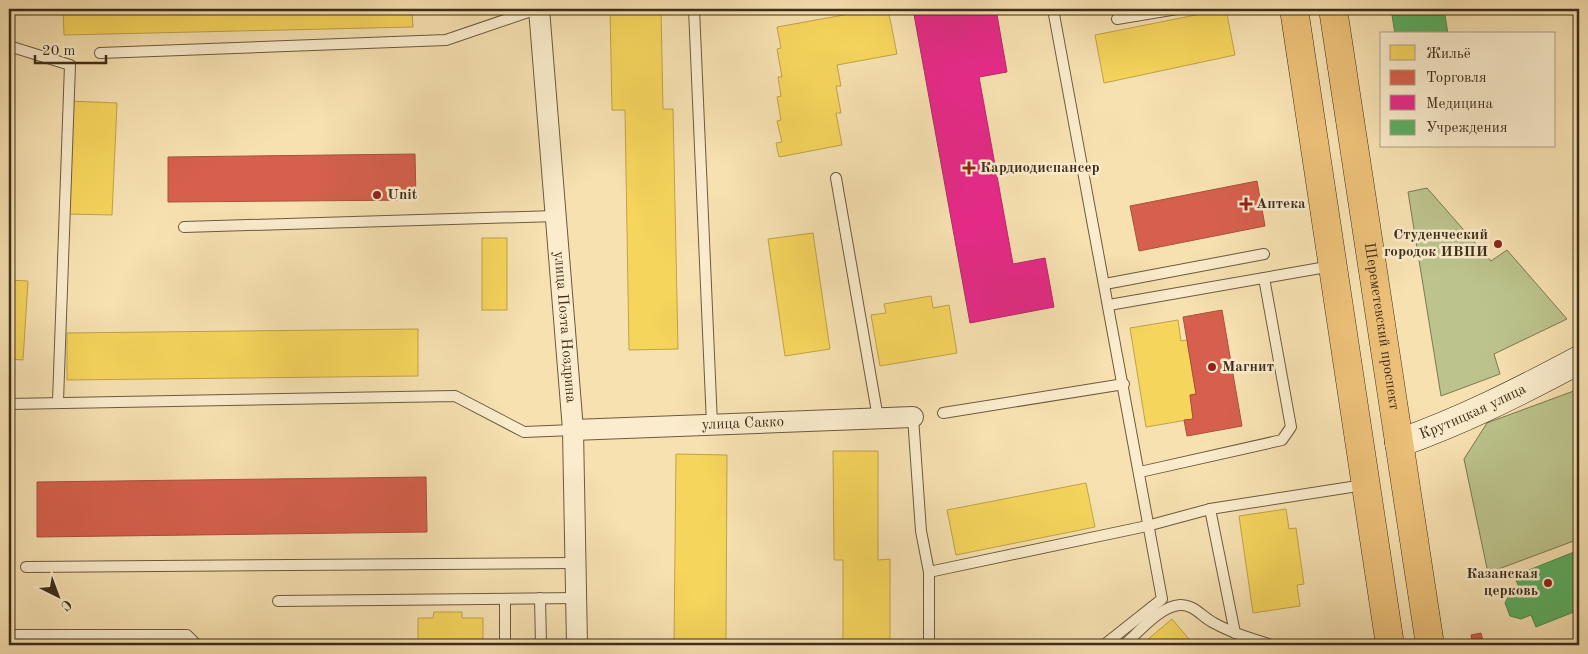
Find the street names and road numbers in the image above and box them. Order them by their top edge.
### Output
street label: Шереметевский проспект [1361,242,1402,411]
street label: улица Поэта Ноздрина [551,251,578,404]
street label: Крутицкая улица [1417,381,1529,442]
street label: улица Сакко [701,414,784,433]

